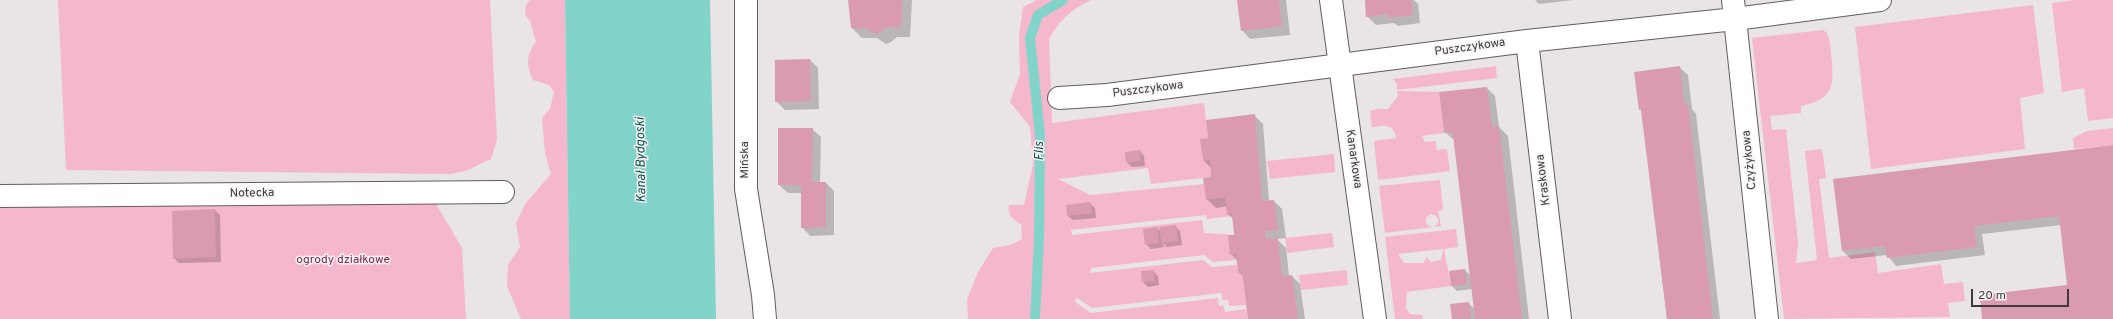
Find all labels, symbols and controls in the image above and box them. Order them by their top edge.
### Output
street label: Puszczykowa [1434,36,1506,60]
street label: Puszczykowa [1112,79,1184,101]
water label: Kanał Bydgoski [633,117,651,203]
street label: Kanarkowa [1342,129,1364,189]
street label: Czyżykowa [1740,130,1760,190]
street label: Mińska [739,141,753,179]
water label: Flis [1032,141,1048,161]
street label: Kraskowa [1534,153,1554,207]
street label: Notecka [230,186,274,202]
park label: ogrody działkowe [296,254,390,268]
scale bar [1973,281,2071,307]
text: 20 m [1978,288,2006,304]

